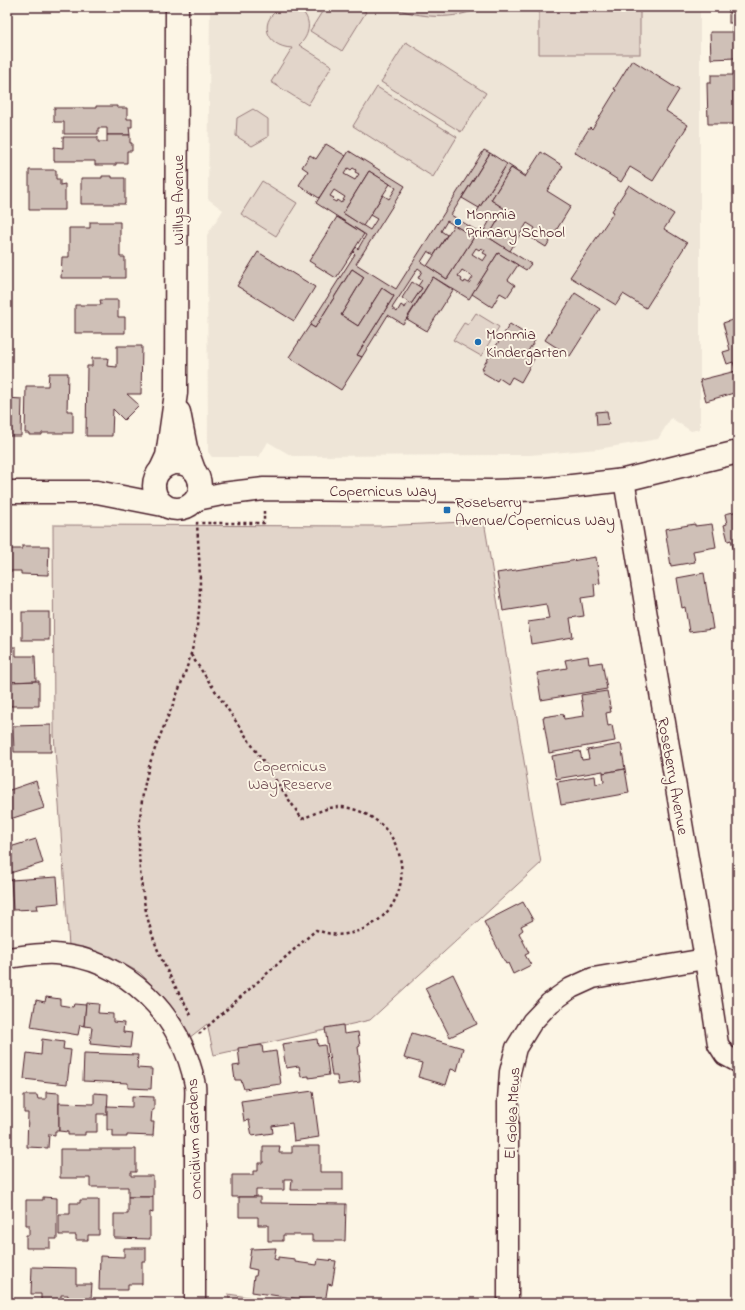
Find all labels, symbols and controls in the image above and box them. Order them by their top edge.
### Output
street label: Willys Avenue [167,154,191,245]
place label: Monmia Primary School [466,203,565,245]
marker: Monmia Primary School [453,217,463,227]
place label: Monmia Kindergarten [486,323,567,365]
marker: Monmia Kindergarten [473,337,483,347]
street label: Copernicus Way [330,480,437,504]
place label: Roseberry Avenue/Copernicus Way [455,491,615,533]
marker: Roseberry Avenue/Copernicus Way [442,505,452,515]
street label: Roseberry Avenue [650,716,694,838]
park label: Copernicus Way Reserve [248,755,333,797]
street label: El Golea Mews [499,1066,527,1160]
street label: Oncidium Gardens [181,1078,209,1200]

